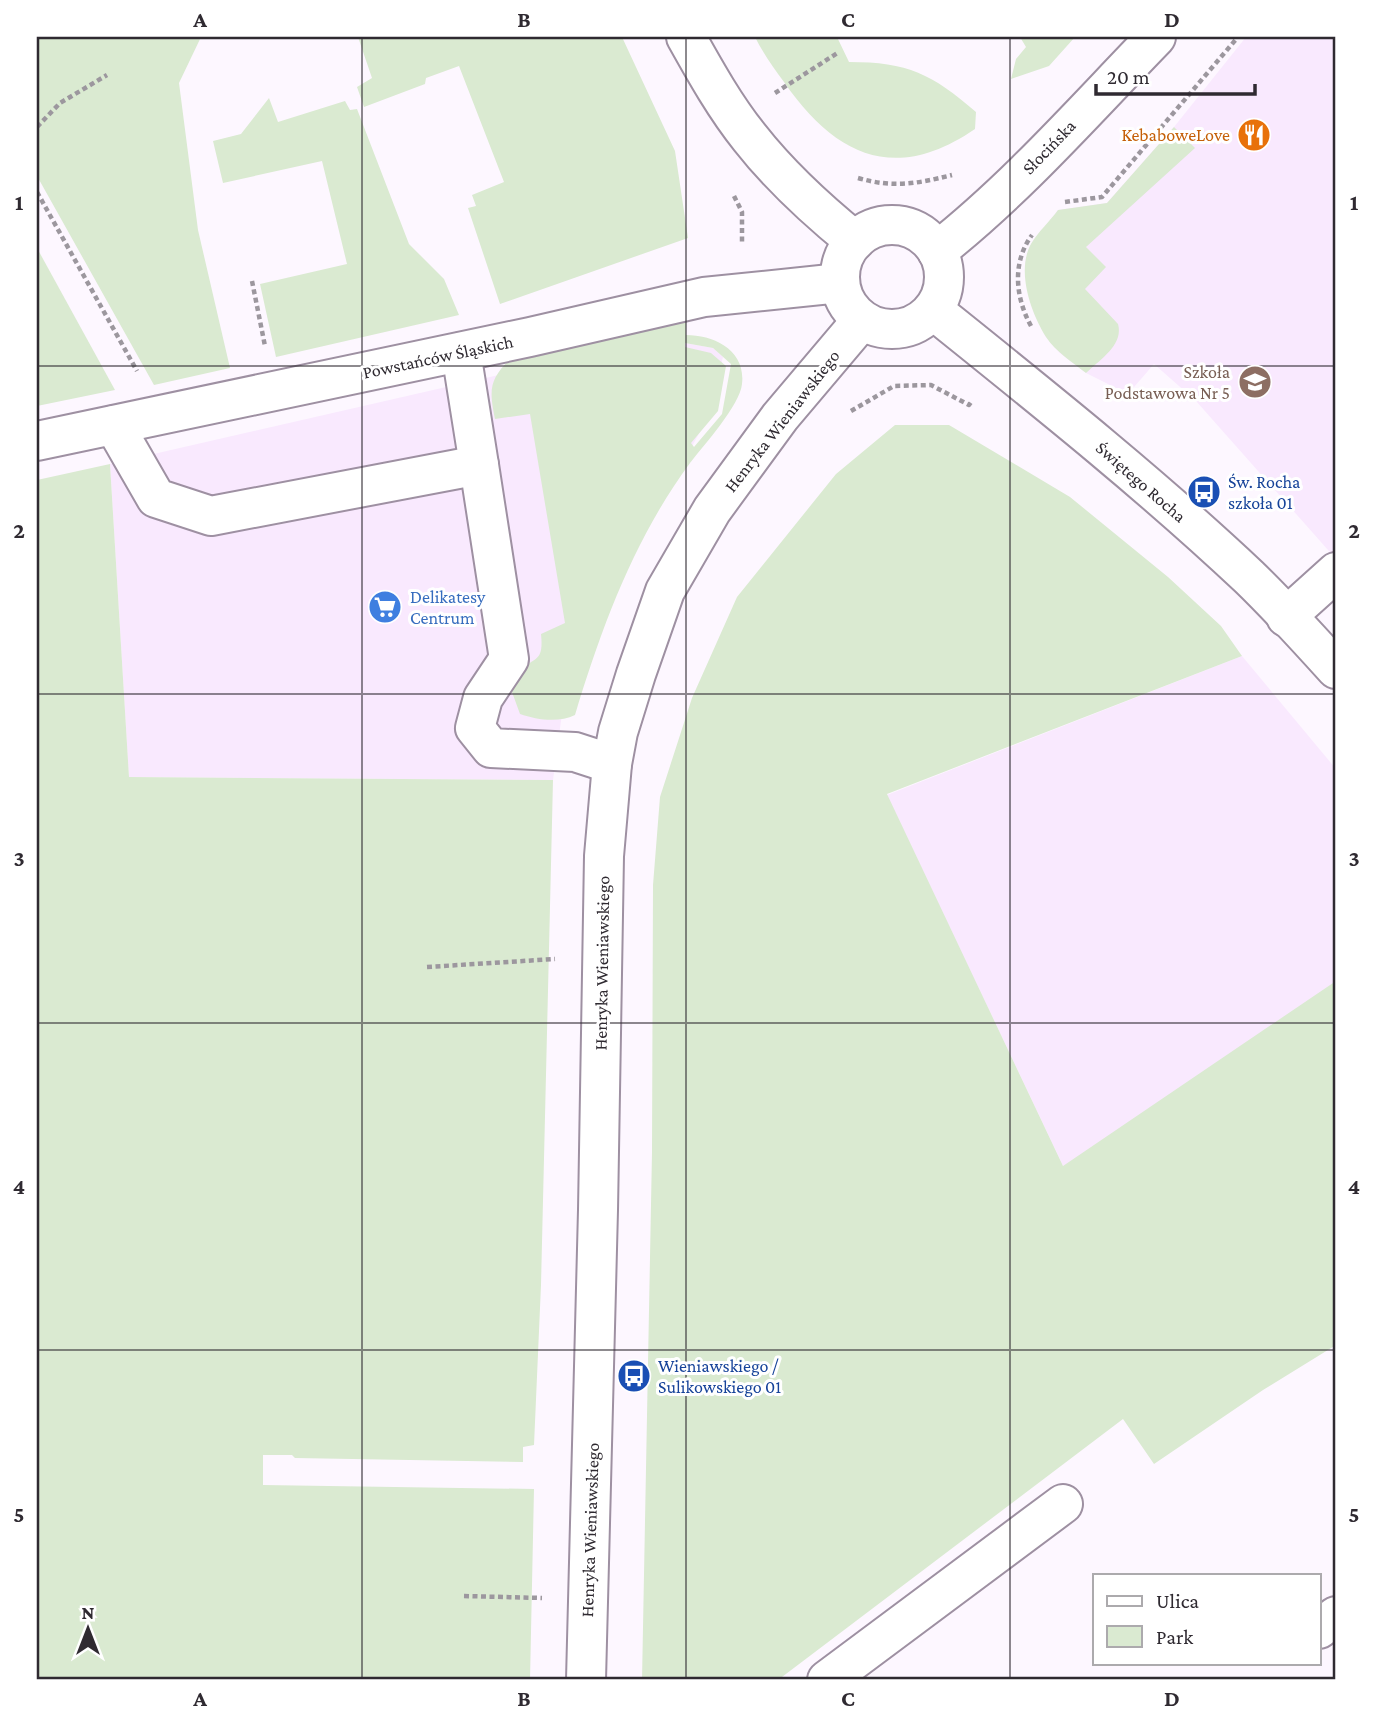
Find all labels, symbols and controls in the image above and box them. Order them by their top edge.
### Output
text: A [192,6,207,32]
text: B [517,6,531,32]
text: C [841,6,855,32]
text: D [1164,6,1180,32]
scale bar [1096,52,1256,96]
text: 20 m [1107,65,1150,89]
street label: Słocińska [1018,116,1080,178]
restaurant icon: KebaboweLove [1235,116,1273,154]
place label: KebaboweLove [1121,125,1230,145]
text: 1 [15,189,24,215]
text: 1 [1350,189,1359,215]
street label: Powstańców Śląskich [361,331,515,383]
street label: Henryka Wieniawskiego [720,346,844,496]
place label: Szkoła Podstawowa Nr 5 [1105,362,1230,403]
school or university icon: Szkoła Podstawowa Nr 5 [1236,363,1274,401]
street label: Świętego Rocha [1092,437,1190,527]
place label: Św. Rocha szkoła 01 [1228,472,1300,513]
bus stop icon: Św. Rocha szkoła 01 [1185,473,1223,511]
text: 2 [13,517,25,543]
text: 2 [1348,517,1360,543]
place label: Delikatesy Centrum [410,587,486,628]
supermarket icon: Delikatesy Centrum [366,588,404,626]
text: 3 [13,845,25,871]
text: 3 [1348,845,1360,871]
street label: Henryka Wieniawskiego [590,875,614,1051]
text: 4 [13,1173,25,1199]
text: 4 [1348,1173,1360,1199]
place label: Wieniawskiego / Sulikowskiego 01 [658,1356,781,1397]
bus stop icon: Wieniawskiego / Sulikowskiego 01 [615,1357,653,1395]
street label: Henryka Wieniawskiego [577,1442,603,1618]
text: 5 [13,1501,25,1527]
text: 5 [1348,1501,1360,1527]
legend [1093,1574,1320,1664]
text: Ulica [1156,1589,1199,1613]
north arrow [52,1594,122,1664]
text: N [82,1602,95,1623]
text: Park [1156,1625,1193,1649]
text: A [192,1685,207,1711]
text: B [517,1685,531,1711]
text: C [841,1685,855,1711]
text: D [1164,1685,1180,1711]

